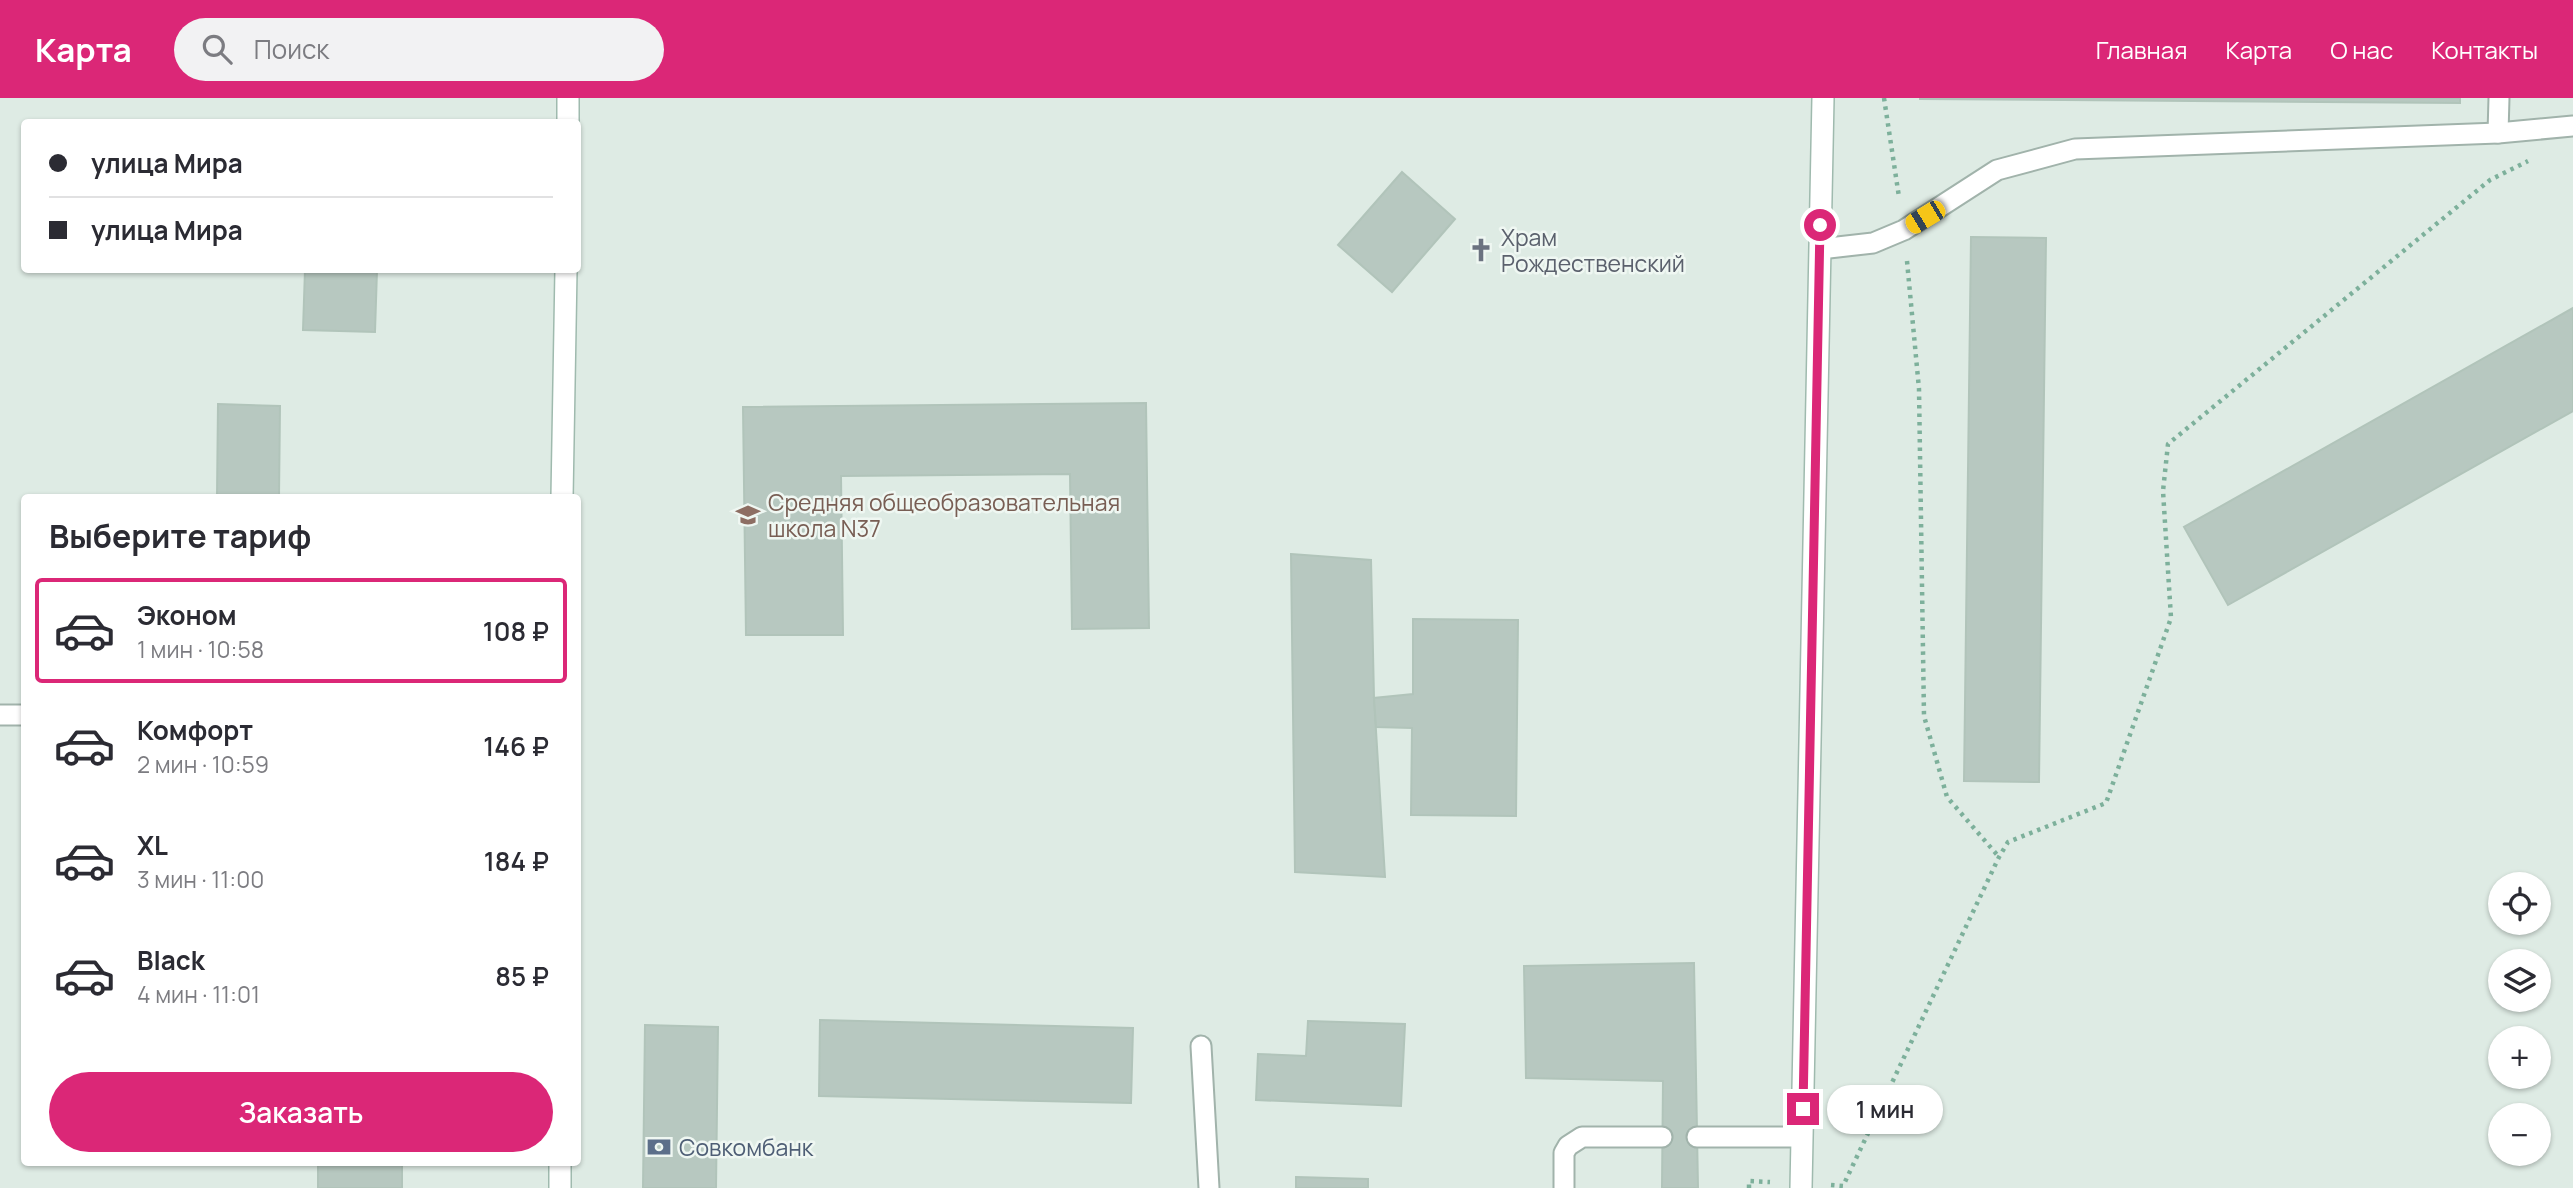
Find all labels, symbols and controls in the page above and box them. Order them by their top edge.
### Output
search box [174,18,664,81]
text: Карта [35,27,132,72]
icon: search [198,30,236,68]
text: Поиск [254,31,329,67]
text: Главная [2096,33,2187,66]
text: Карта [2225,33,2292,66]
text: О нас [2330,33,2393,66]
text: Контакты [2431,33,2538,66]
text: улица Мира [91,145,243,181]
car [1902,197,1949,237]
route start [1804,209,1836,241]
text: улица Мира [91,212,243,248]
place label: Храм Рождественский [1501,221,1685,279]
church icon: Храм Рождественский [1467,236,1495,264]
place label: Средняя общеобразовательная школа N37 [768,486,1120,544]
school or university icon: Средняя общеобразовательная школа N37 [734,501,762,529]
text: Выберите тариф [49,514,311,558]
text: Эконом [137,597,237,633]
icon: car [53,599,116,662]
text: 108 ₽ [483,613,549,649]
text: 1 мин · 10:58 [137,633,264,665]
text: Комфорт [137,712,253,748]
icon: car [53,714,116,777]
text: 146 ₽ [483,728,549,764]
text: 2 мин · 10:59 [137,748,269,780]
text: XL [137,827,168,863]
icon: car [53,829,116,892]
text: 184 ₽ [484,843,549,879]
text: 3 мин · 11:00 [137,863,264,895]
map controls [2488,872,2551,1166]
button: locate [2488,872,2551,935]
text: Black [137,942,205,978]
icon: car [53,944,116,1007]
button: layers [2488,949,2551,1012]
text: 85 ₽ [495,958,549,994]
text: 4 мин · 11:01 [137,978,260,1010]
button: + [2488,1026,2551,1089]
button: Заказать [49,1072,553,1152]
callout: 1 мин [1828,1084,1943,1134]
route end [1787,1093,1819,1125]
text: 1 мин [1856,1093,1914,1125]
button: − [2488,1103,2551,1166]
place label: Совкомбанк [679,1131,814,1163]
bank icon: Совкомбанк [645,1133,673,1161]

